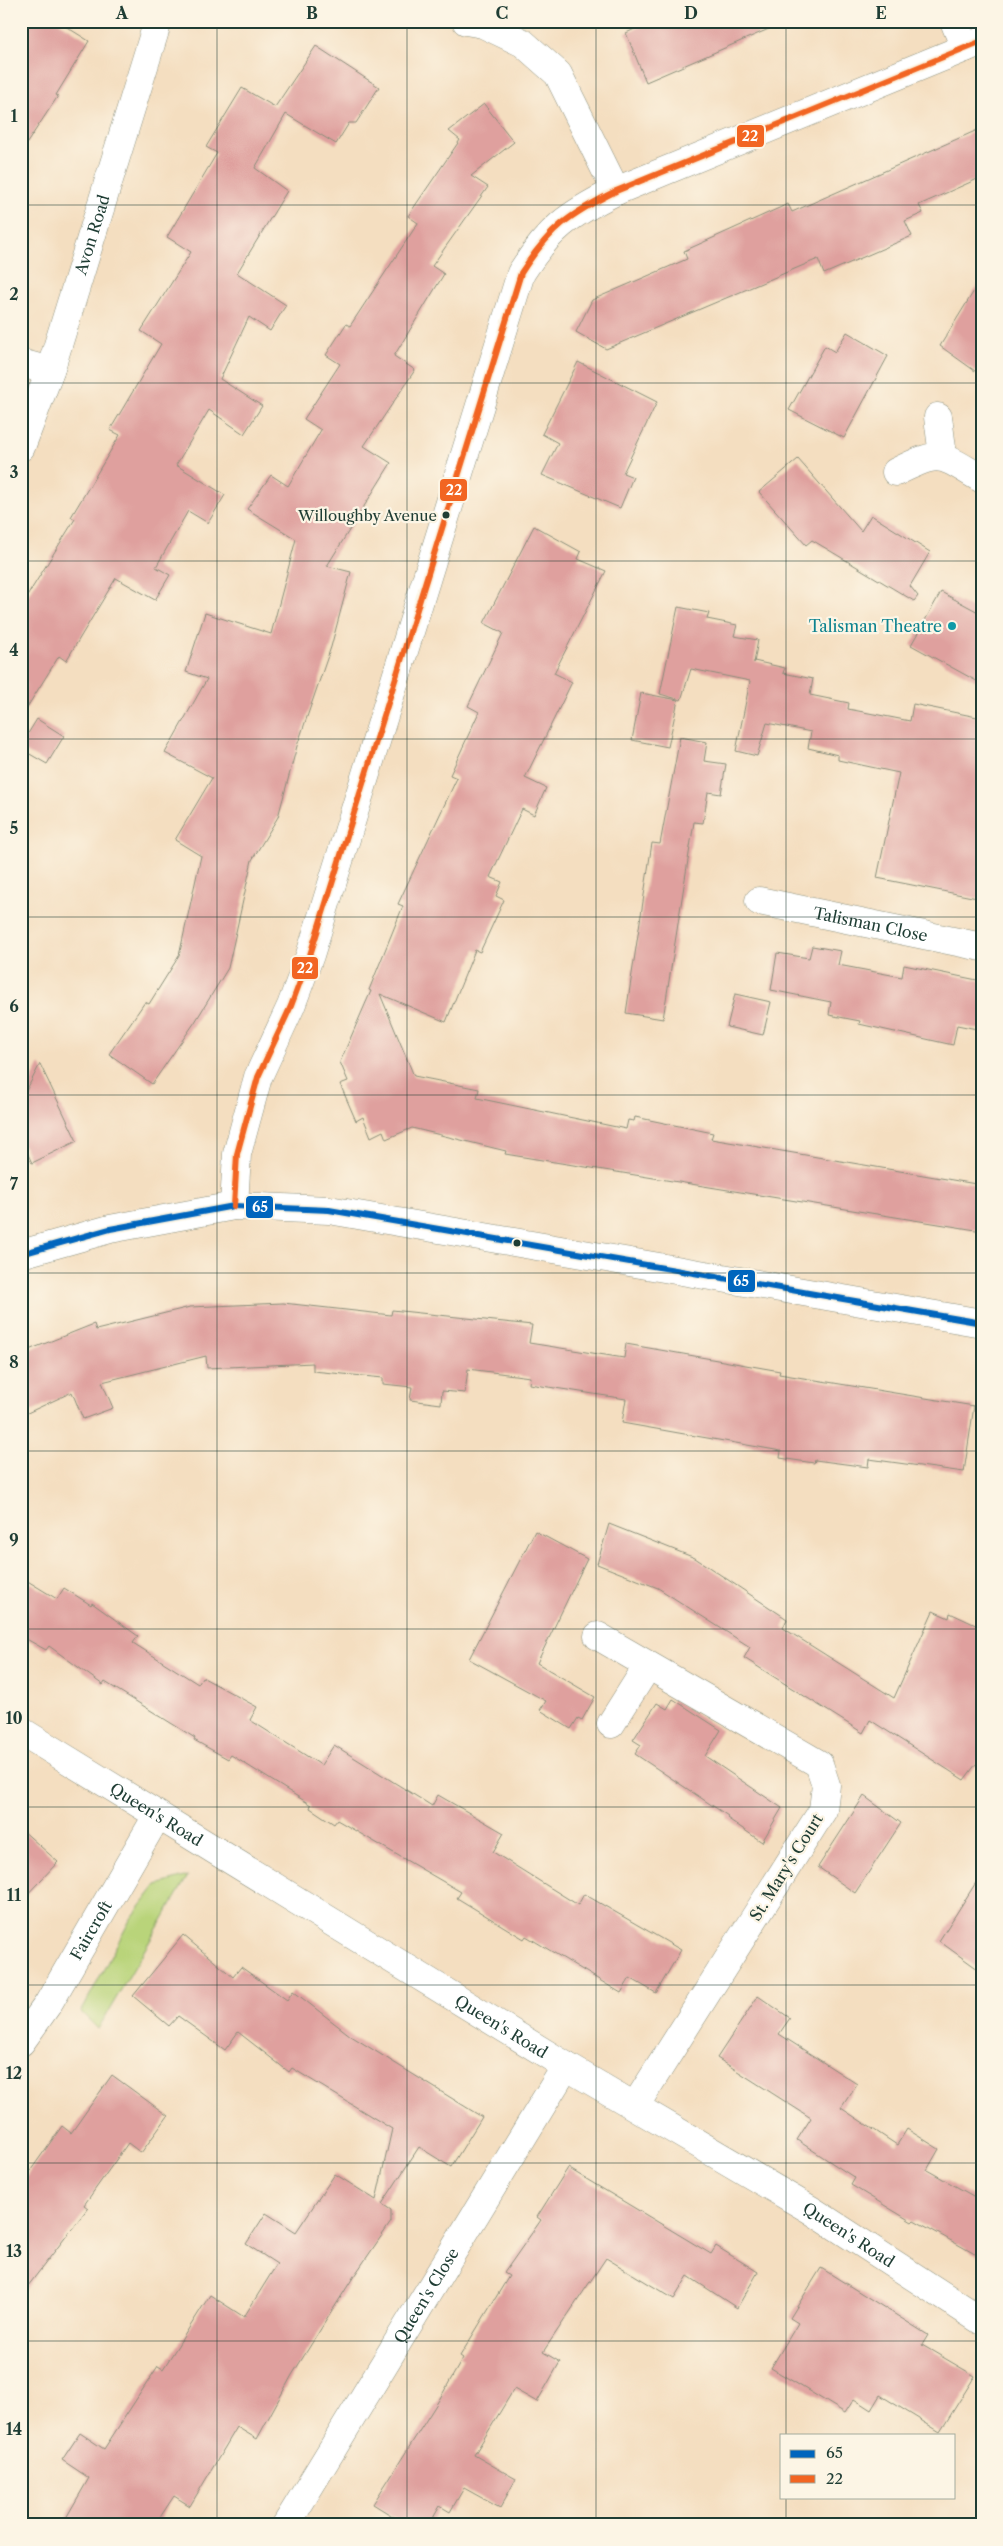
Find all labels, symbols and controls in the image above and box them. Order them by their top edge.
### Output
text: A [115,3,129,23]
text: B [306,3,318,23]
text: C [496,3,508,23]
text: D [684,3,698,23]
text: E [875,3,887,23]
text: 1 [10,106,18,126]
line badge: 22 [736,124,765,148]
text: 22 [742,127,758,145]
street label: Avon Road [70,192,114,278]
text: 2 [9,284,19,304]
text: 3 [9,462,19,482]
line badge: 22 [439,478,468,502]
text: 22 [446,481,462,499]
place label: Willoughby Avenue [297,506,437,525]
marker: Willoughby Avenue [441,510,451,520]
place label: Talisman Theatre [809,616,942,636]
marker: Talisman Theatre [946,620,958,632]
text: 4 [9,640,19,660]
text: 5 [10,818,19,838]
street label: Talisman Close [812,903,930,946]
line badge: 22 [291,956,319,980]
text: 22 [297,959,313,977]
text: 6 [9,996,19,1016]
text: 7 [10,1174,19,1194]
line badge: 65 [245,1195,274,1219]
text: 65 [252,1198,268,1216]
unlabelled marker [512,1238,522,1248]
line badge: 65 [727,1269,756,1293]
text: 65 [733,1272,749,1290]
text: 8 [9,1352,19,1372]
text: 9 [9,1530,19,1550]
text: 10 [5,1708,23,1728]
street label: Queen's Road [106,1778,207,1850]
street label: St. Mary's Court [745,1809,827,1924]
text: 11 [7,1885,22,1905]
street label: Faircroft [66,1897,116,1963]
street label: Queen's Road [451,1990,552,2063]
text: 12 [6,2063,22,2083]
street label: Queen's Road [800,2198,899,2272]
text: 13 [6,2241,22,2261]
street label: Queen's Close [389,2244,463,2347]
text: 14 [6,2419,22,2439]
legend [780,2434,956,2498]
text: 65 [826,2443,843,2462]
text: 22 [826,2469,843,2488]

